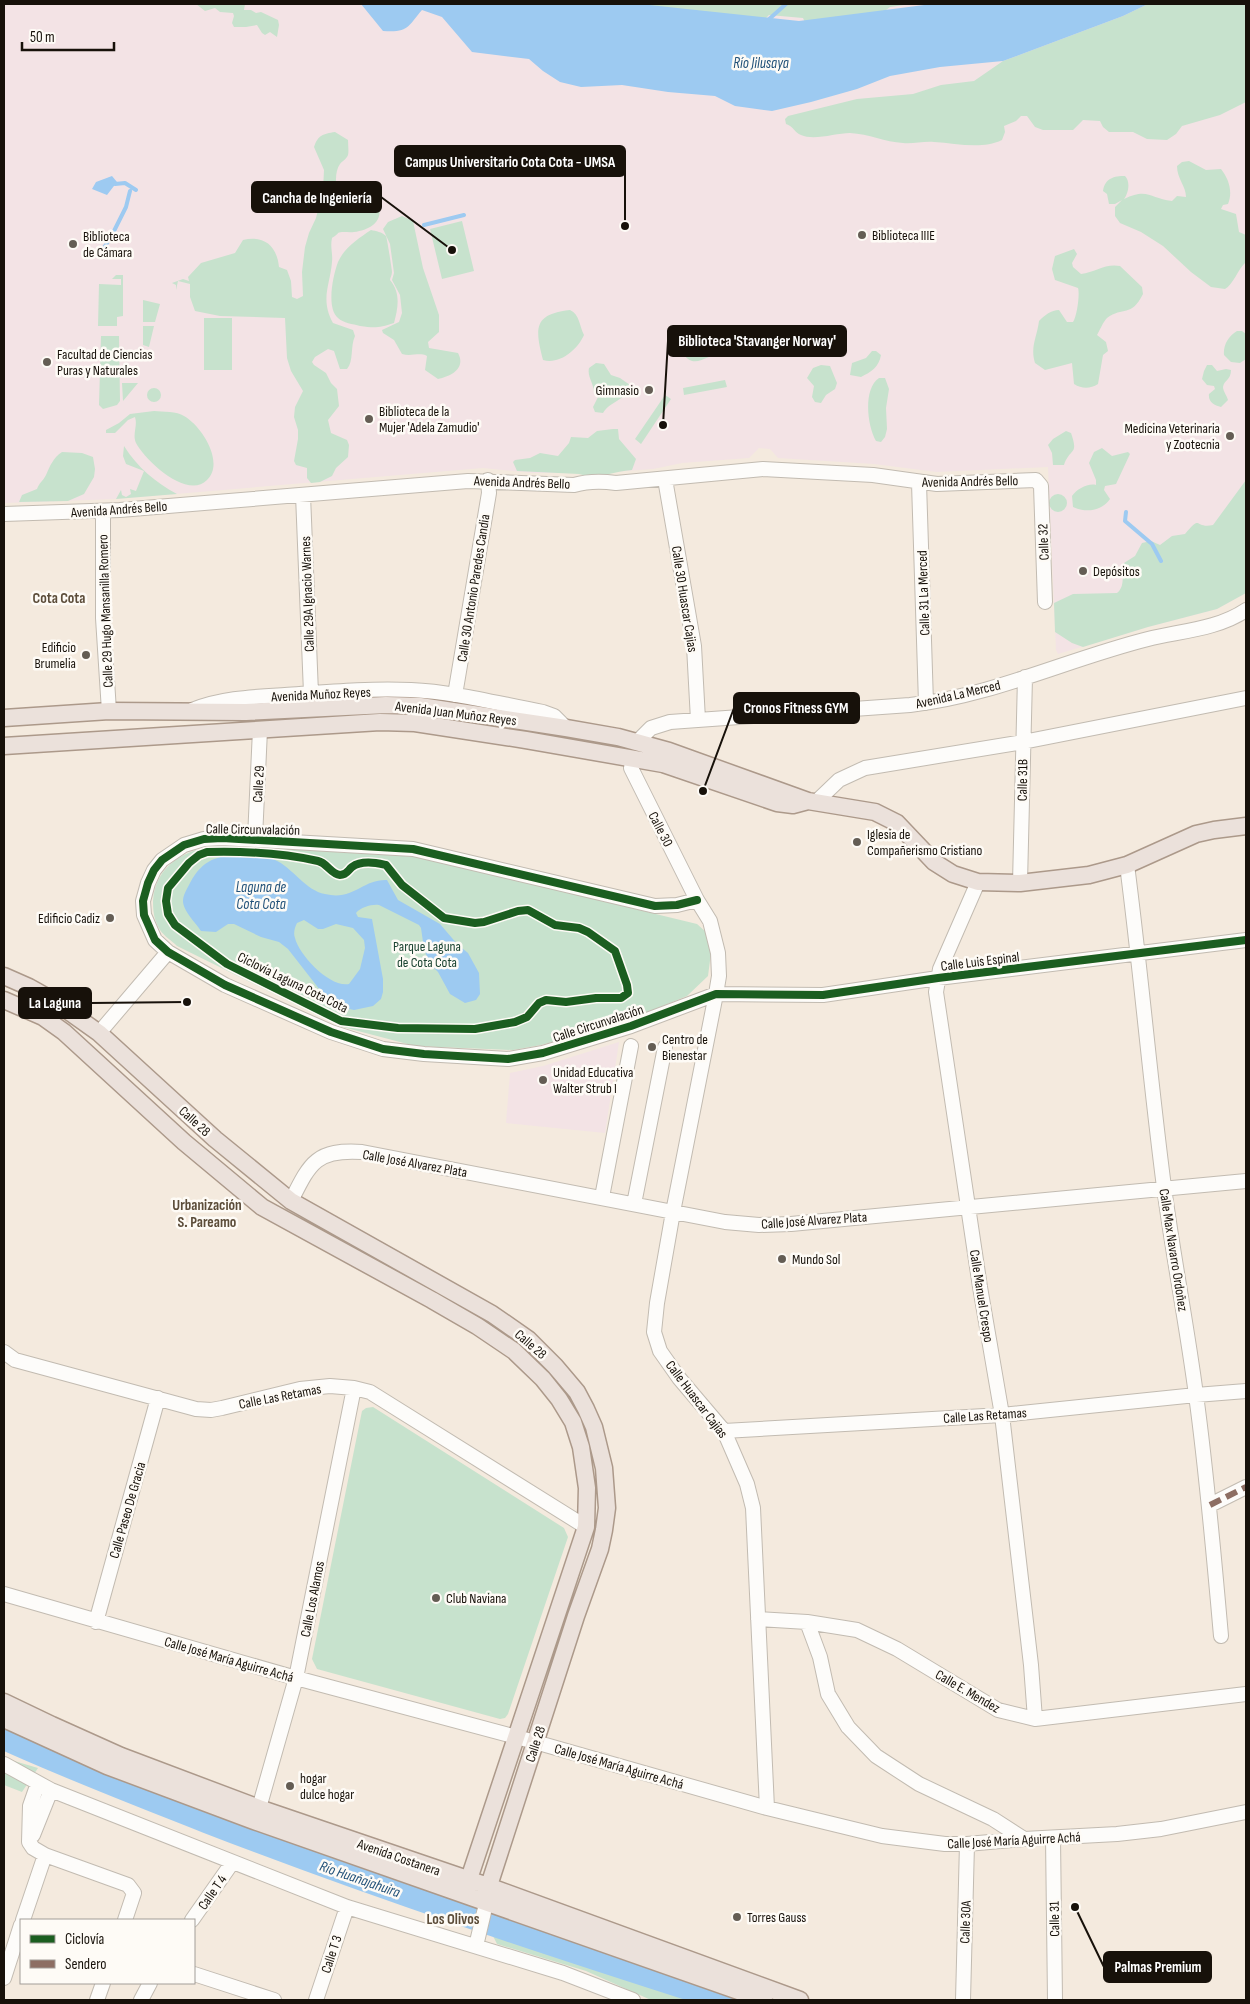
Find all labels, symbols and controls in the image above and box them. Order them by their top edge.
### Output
scale bar [22,20,115,52]
text: 50 m [30,28,55,47]
water label: Río Jilusaya [733,54,789,73]
callout: Campus Universitario Cota Cota - UMSA [395,146,625,176]
text: Campus Universitario Cota Cota - UMSA [405,153,616,172]
callout: Cancha de Ingeniería [252,182,381,212]
text: Cancha de Ingeniería [262,189,372,208]
place label: Biblioteca IIIE [872,227,935,244]
place label: Biblioteca de Cámara [83,228,132,261]
marker: Biblioteca IIIE [856,229,868,241]
marker: Biblioteca de Cámara [67,238,79,250]
callout: Biblioteca 'Stavanger Norway' [668,326,846,356]
text: Biblioteca 'Stavanger Norway' [678,332,836,351]
place label: Facultad de Ciencias Puras y Naturales [57,346,152,379]
marker: Facultad de Ciencias Puras y Naturales [41,356,53,368]
place label: Gimnasio [596,382,639,399]
marker: Gimnasio [643,384,655,396]
place label: Biblioteca de la Mujer 'Adela Zamudio' [379,403,480,436]
marker: Biblioteca de la Mujer 'Adela Zamudio' [363,413,375,425]
place label: Medicina Veterinaria y Zootecnia [1125,420,1220,453]
marker: Medicina Veterinaria y Zootecnia [1224,430,1236,442]
street label: Avenida Andrés Bello [472,472,571,493]
street label: Avenida Andrés Bello [921,472,1019,491]
street label: Avenida Andrés Bello [69,498,168,521]
street label: Calle 30 Antonio Paredes Candia [453,513,494,663]
street label: Calle 32 [1034,523,1053,561]
street label: Calle 29 Hugo Mansanilla Romero [94,534,117,688]
street label: Calle 29A Ignacio Warnes [297,536,318,652]
street label: Calle 30 Huascar Cajias [668,545,701,653]
street label: Calle 31 La Merced [914,550,933,636]
place label: Depósitos [1093,563,1140,580]
marker: Depósitos [1077,565,1089,577]
district label: Cota Cota [33,589,85,608]
place label: Edificio Brumelia [34,639,76,672]
marker: Edificio Brumelia [80,649,92,661]
street label: Avenida La Merced [913,676,1002,713]
street label: Avenida Muñoz Reyes [270,683,371,706]
callout: Cronos Fitness GYM [734,693,859,723]
street label: Avenida Juan Muñoz Reyes [393,698,518,729]
text: Cronos Fitness GYM [743,699,849,718]
street label: Calle 31B [1014,759,1031,801]
street label: Calle 29 [249,765,268,803]
street label: Calle 30 [645,809,677,850]
street label: Calle Circunvalación [206,820,300,839]
place label: Iglesia de Compañerismo Cristiano [867,826,983,859]
marker: Iglesia de Compañerismo Cristiano [851,836,863,848]
water label: Laguna de Cota Cota [236,878,286,914]
place label: Edificio Cadiz [38,910,100,927]
marker: Edificio Cadiz [104,912,116,924]
park label: Parque Laguna de Cota Cota [393,938,461,971]
street label: Ciclovía Laguna Cota Cota [235,948,351,1017]
street label: Calle Luis Espinal [940,948,1020,975]
callout: La Laguna [19,988,91,1018]
text: La Laguna [29,994,81,1013]
street label: Calle Circunvalación [551,1001,646,1046]
place label: Centro de Bienestar [662,1031,708,1064]
marker: Centro de Bienestar [646,1041,658,1053]
place label: Unidad Educativa Walter Strub I [553,1064,633,1097]
marker: Unidad Educativa Walter Strub I [537,1074,549,1086]
street label: Calle 28 [175,1103,214,1140]
street label: Calle José Alvarez Plata [361,1146,469,1181]
street label: Calle Max Navarro Ordoñez [1155,1187,1192,1313]
district label: Urbanización S. Pareamo [172,1196,242,1232]
street label: Calle José Alvarez Plata [761,1208,868,1233]
street label: Calle Manuel Crespo [966,1248,997,1344]
place label: Mundo Sol [792,1251,840,1268]
marker: Mundo Sol [776,1253,788,1265]
street label: Calle 28 [511,1326,550,1363]
street label: Calle Huascar Cajias [662,1357,731,1442]
street label: Calle Las Retamas [237,1380,323,1413]
street label: Calle Las Retamas [943,1404,1027,1427]
street label: Calle Paseo De Gracia [106,1460,149,1560]
street label: Calle Los Alamos [297,1560,328,1639]
place label: Club Naviana [446,1590,507,1607]
marker: Club Naviana [430,1592,442,1604]
street label: Calle José María Aguirre Achá [162,1633,295,1686]
street label: Calle E. Mendez [932,1666,1003,1717]
street label: Calle 28 [522,1724,549,1764]
street label: Calle José María Aguirre Achá [552,1740,685,1793]
place label: hogar dulce hogar [300,1770,354,1803]
marker: hogar dulce hogar [284,1780,296,1792]
street label: Calle José María Aguirre Achá [947,1829,1081,1852]
street label: Avenida Costanera [354,1835,443,1880]
water label: Río Huañajahuira [317,1857,403,1902]
street label: Calle T 4 [194,1871,231,1913]
street label: Calle 30A [956,1899,975,1944]
street label: Calle 31 [1046,1901,1063,1937]
place label: Torres Gauss [747,1909,806,1926]
district label: Los Olivos [426,1910,480,1929]
marker: Torres Gauss [731,1911,743,1923]
legend [20,1919,195,1984]
text: Ciclovía [65,1930,105,1949]
street label: Calle T 3 [317,1933,346,1975]
callout: Palmas Premium [1104,1952,1211,1982]
text: Sendero [65,1955,106,1974]
text: Palmas Premium [1114,1958,1202,1977]

